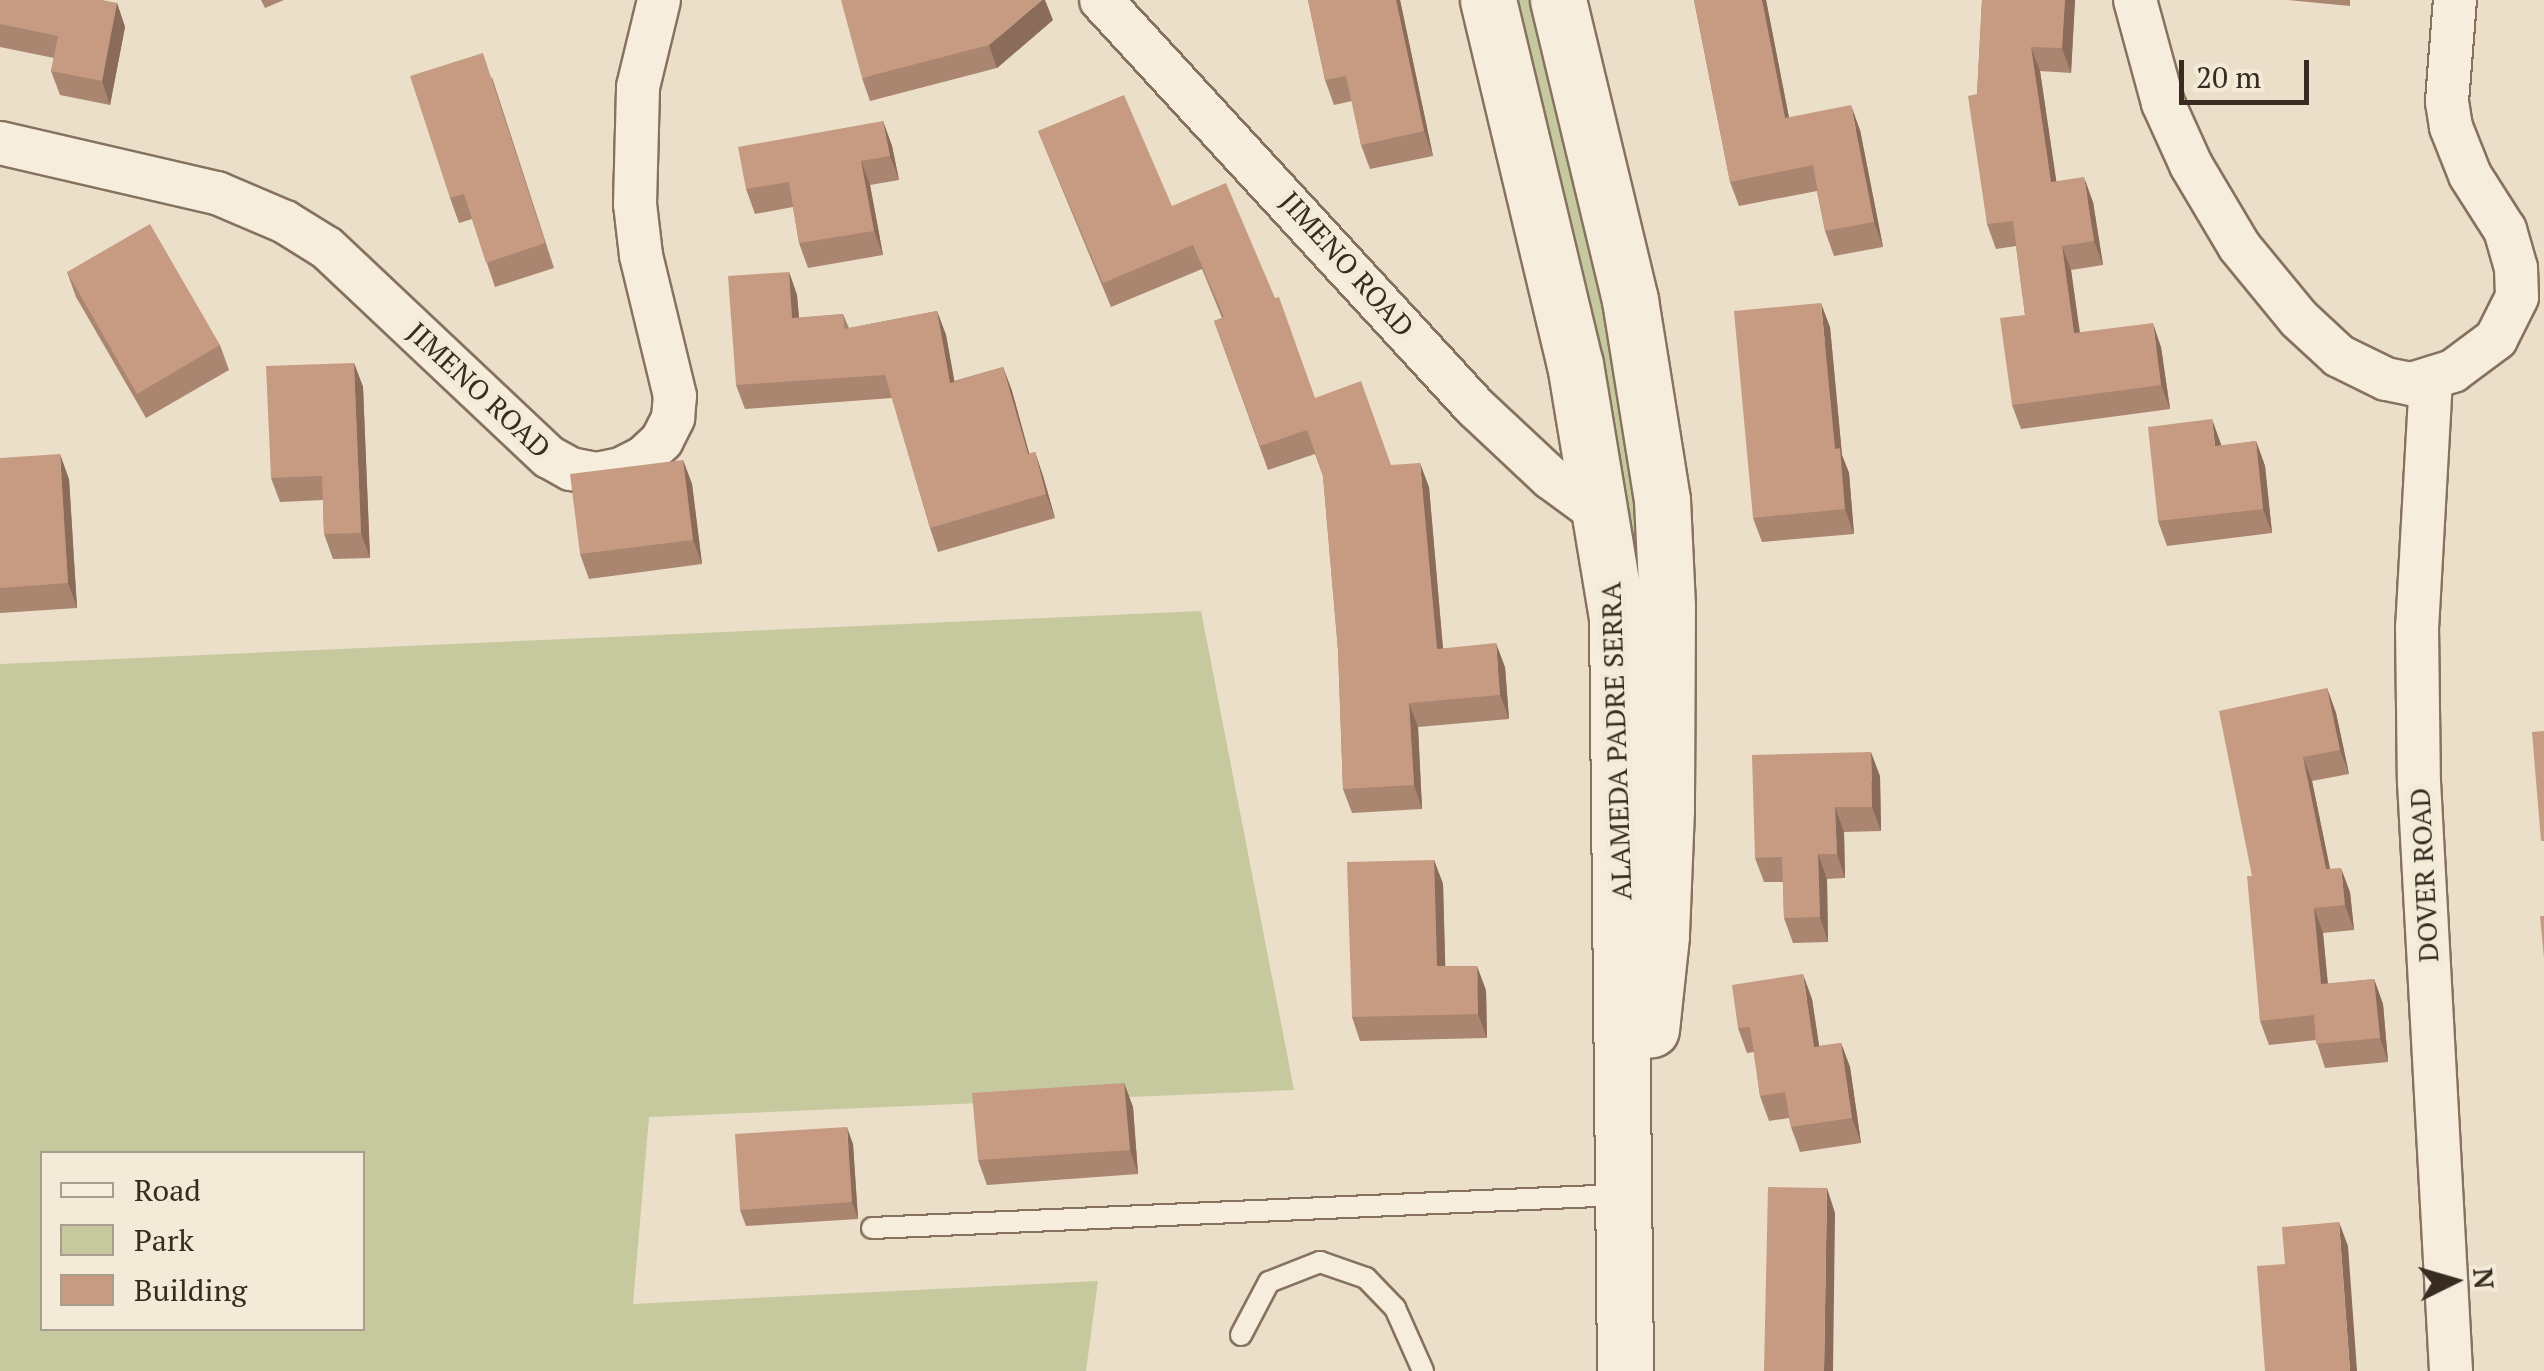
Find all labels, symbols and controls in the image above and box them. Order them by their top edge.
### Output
scale bar [2184,40,2314,102]
text: 20 m [2196,57,2261,97]
street label: JIMENO ROAD [1273,185,1421,343]
street label: JIMENO ROAD [401,315,557,465]
street label: ALAMEDA PADRE SERRA [1594,581,1638,901]
street label: DOVER ROAD [2403,787,2445,963]
legend [40,1151,365,1331]
text: Road [134,1170,201,1210]
text: Park [134,1220,194,1260]
north arrow [2404,1231,2504,1331]
text: N [2465,1266,2504,1291]
text: Building [134,1270,247,1310]

